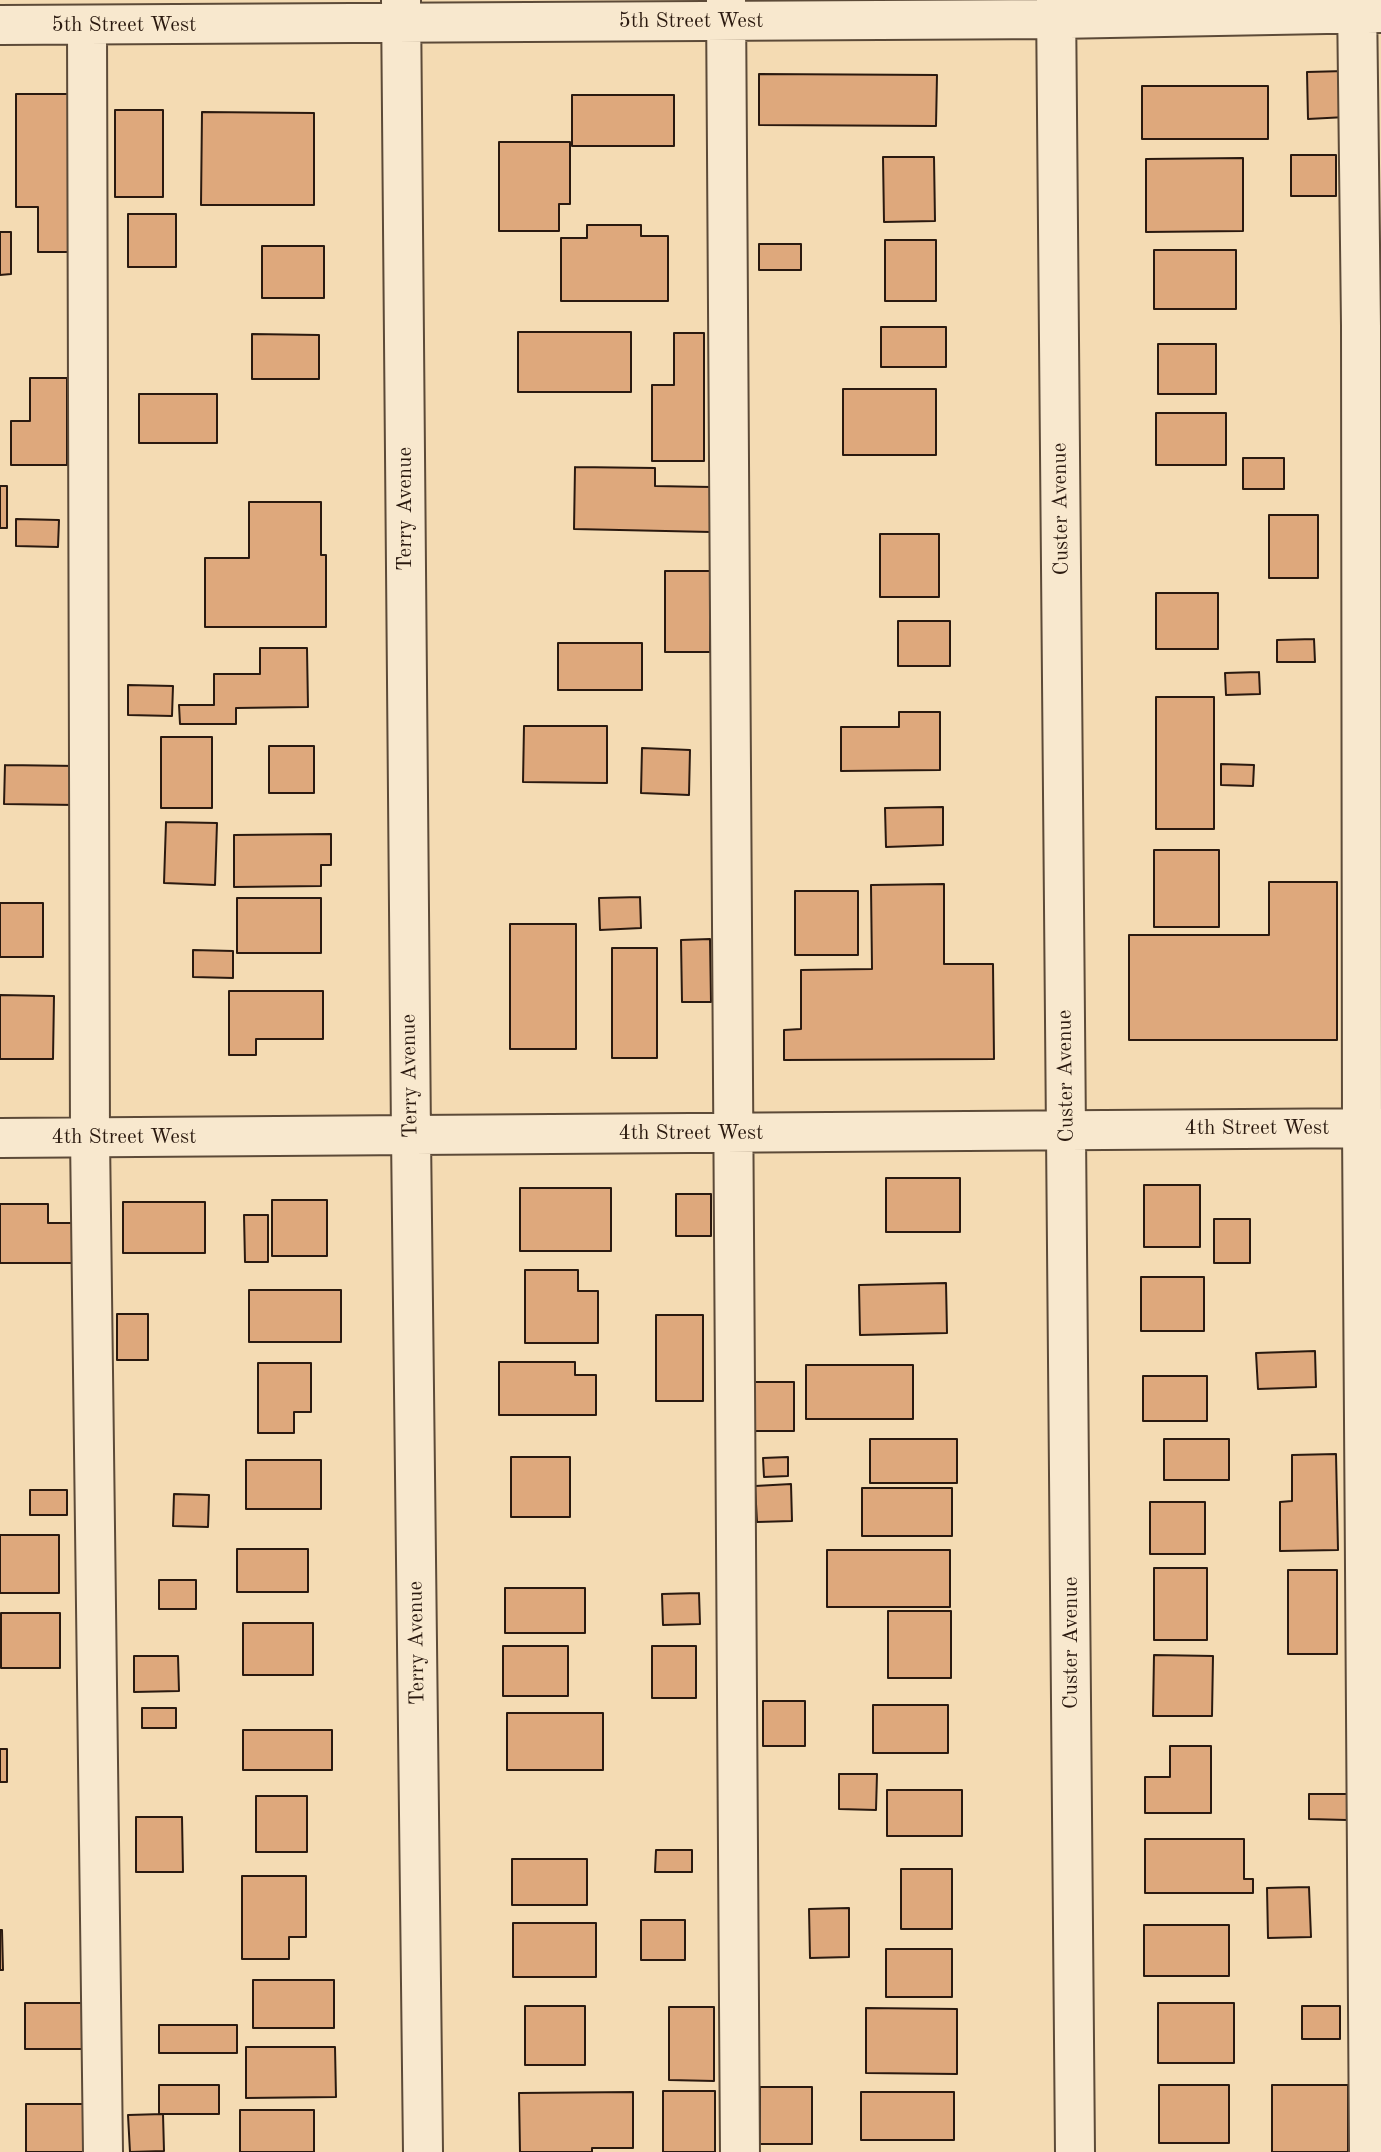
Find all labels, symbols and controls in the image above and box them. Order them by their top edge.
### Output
street label: 5th Street West [619,8,763,34]
street label: 5th Street West [52,12,196,38]
street label: Custer Avenue [1047,442,1075,576]
street label: Terry Avenue [392,447,418,571]
street label: Custer Avenue [1052,1009,1080,1143]
street label: Terry Avenue [396,1014,424,1138]
street label: 4th Street West [1185,1115,1329,1141]
street label: 4th Street West [619,1120,763,1146]
street label: 4th Street West [52,1124,196,1150]
street label: Custer Avenue [1058,1577,1084,1709]
street label: Terry Avenue [403,1581,431,1705]

